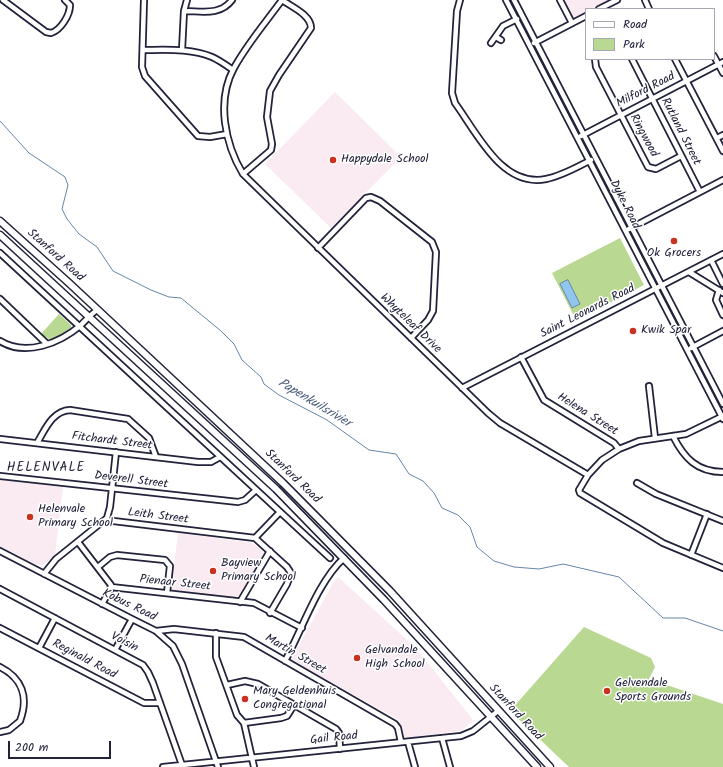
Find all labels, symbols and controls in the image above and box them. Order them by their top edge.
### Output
legend [585,8,715,60]
text: Road [623,15,647,34]
text: Park [623,35,645,54]
street label: Milford Road [614,70,678,112]
street label: Rutland Street [657,96,703,168]
street label: Ringwood [626,112,660,160]
place label: Happydale School [341,153,428,167]
marker: Happydale School [328,155,338,165]
street label: Dyke Road [605,178,643,232]
street label: Stanford Road [23,227,87,285]
marker: Ok Grocers [669,236,679,246]
place label: Ok Grocers [647,247,701,261]
street label: Saint Leonards Road [538,282,638,342]
street label: Whyteleaf Drive [376,291,444,357]
place label: Kwik Spar [641,324,691,338]
marker: Kwik Spar [628,326,638,336]
water label: Papenkuilsrivier [275,376,353,432]
street label: Helena Street [554,391,620,439]
street label: Fitchardt Street [71,430,153,454]
street label: Stanford Road [261,447,323,507]
district label: HELENVALE [7,461,85,477]
street label: Deverell Street [93,469,169,493]
place label: Helenvale Primary School [38,503,113,531]
street label: Leith Street [127,506,189,528]
marker: Helenvale Primary School [25,512,35,522]
place label: Bayview Primary School [221,557,296,585]
marker: Bayview Primary School [208,566,218,576]
street label: Pienaar Street [139,573,211,595]
street label: Kobus Road [100,587,158,625]
street label: Voisin [108,630,140,656]
street label: Martin Street [262,632,328,678]
street label: Reginald Road [49,637,119,683]
place label: Gelvandale High School [365,644,425,672]
marker: Gelvandale High School [352,653,362,663]
place label: Gelvendale Sports Grounds [615,677,691,705]
street label: Stanford Road [485,682,545,744]
place label: Mary Geldenhuis Congregational [253,685,336,713]
marker: Gelvendale Sports Grounds [602,686,612,696]
marker: Mary Geldenhuis Congregational [240,694,250,704]
street label: Gail Road [310,729,358,749]
scale bar [10,733,113,759]
text: 200 m [15,738,48,757]

